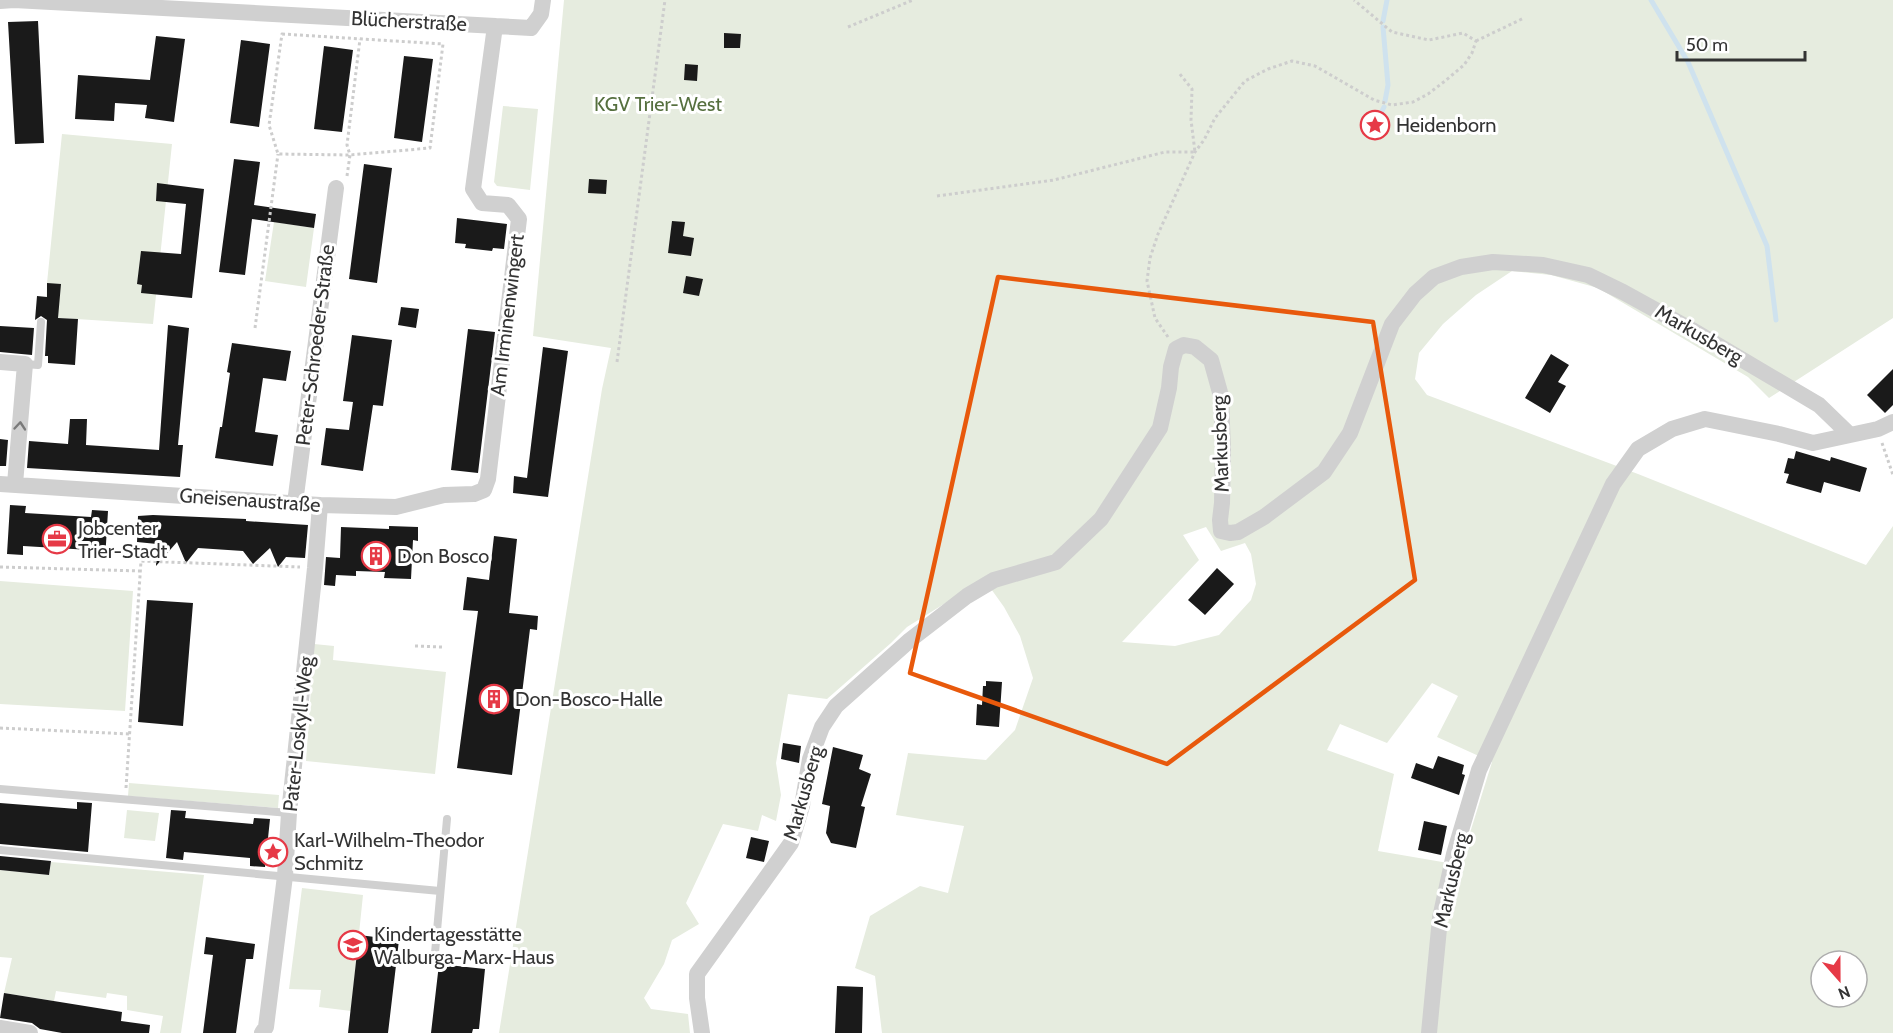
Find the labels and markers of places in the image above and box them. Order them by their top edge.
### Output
place icon: Heidenborn [1359,109,1391,141]
place label: Heidenborn [1396,113,1496,137]
place label: Jobcenter Trier-Stadt [77,516,168,563]
office icon: Jobcenter Trier-Stadt [41,523,73,555]
building icon: Don Bosco [360,540,392,572]
place label: Don Bosco [397,544,489,568]
building icon: Don-Bosco-Halle [478,683,510,715]
place label: Don-Bosco-Halle [515,687,663,711]
place label: Karl-Wilhelm-Theodor Schmitz [294,828,485,875]
place icon: Karl-Wilhelm-Theodor Schmitz [257,836,289,868]
place label: Kindertagesstätte Walburga-Marx-Haus [374,922,554,969]
school or university icon: Kindertagesstätte Walburga-Marx-Haus [337,929,369,961]

